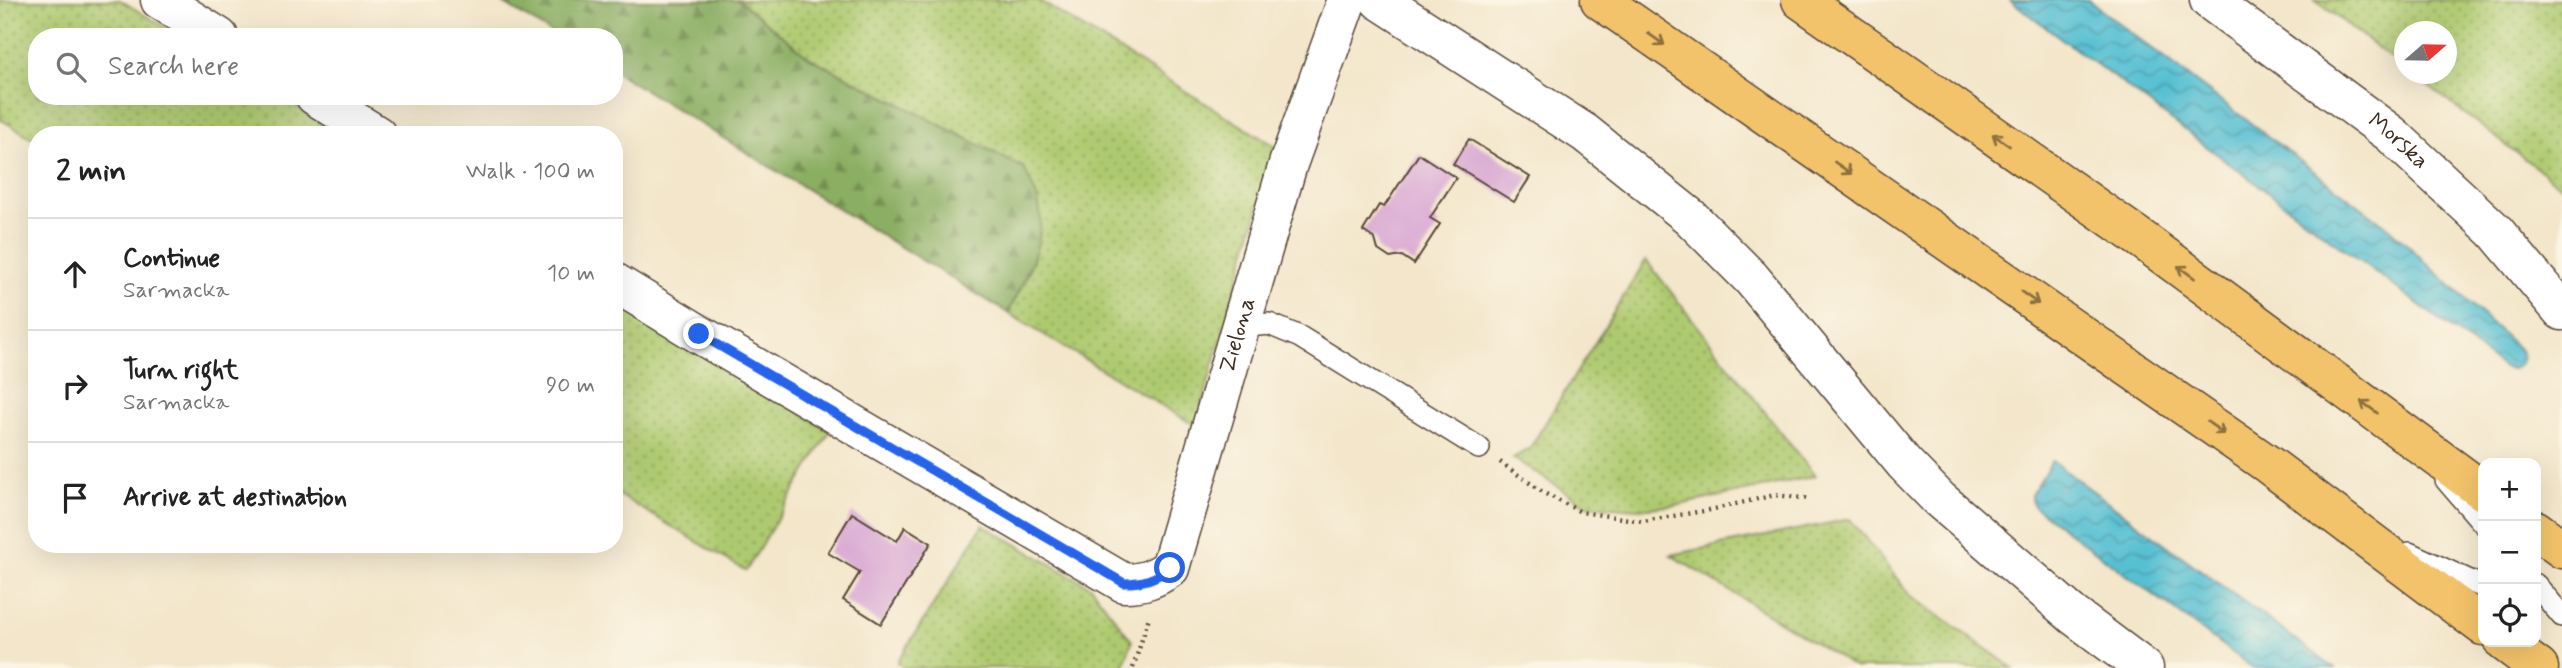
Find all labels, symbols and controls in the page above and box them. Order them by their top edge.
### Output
north arrow [2394,21,2457,84]
search box [28,28,623,105]
one-way arrow [1646,32,1665,46]
icon: search [52,48,90,86]
text: Search here [108,50,239,84]
street label: Morska [2361,107,2435,176]
one-way arrow [1992,133,2011,147]
text: 2 min [56,152,126,191]
text: Walk · 100 m [466,157,595,187]
one-way arrow [1833,161,1852,175]
text: Continue [123,242,220,276]
icon: ahead [56,255,94,293]
text: 10 m [547,259,595,289]
one-way arrow [2177,264,2196,279]
text: Sarmacka [123,276,229,306]
one-way arrow [2020,291,2039,305]
street label: Zielona [1213,294,1263,377]
route end [683,318,714,349]
text: Turn right [123,354,239,388]
icon: right [56,367,94,405]
text: 90 m [546,371,595,401]
text: Sarmacka [123,388,229,418]
one-way arrow [2360,400,2379,414]
one-way arrow [2206,421,2225,435]
map controls [2478,458,2541,647]
button: + [2478,458,2541,521]
icon: arrive [56,479,94,517]
text: Arrive at destination [123,481,347,515]
button: − [2478,521,2541,584]
route start [1154,552,1185,583]
button: locate [2478,584,2541,647]

